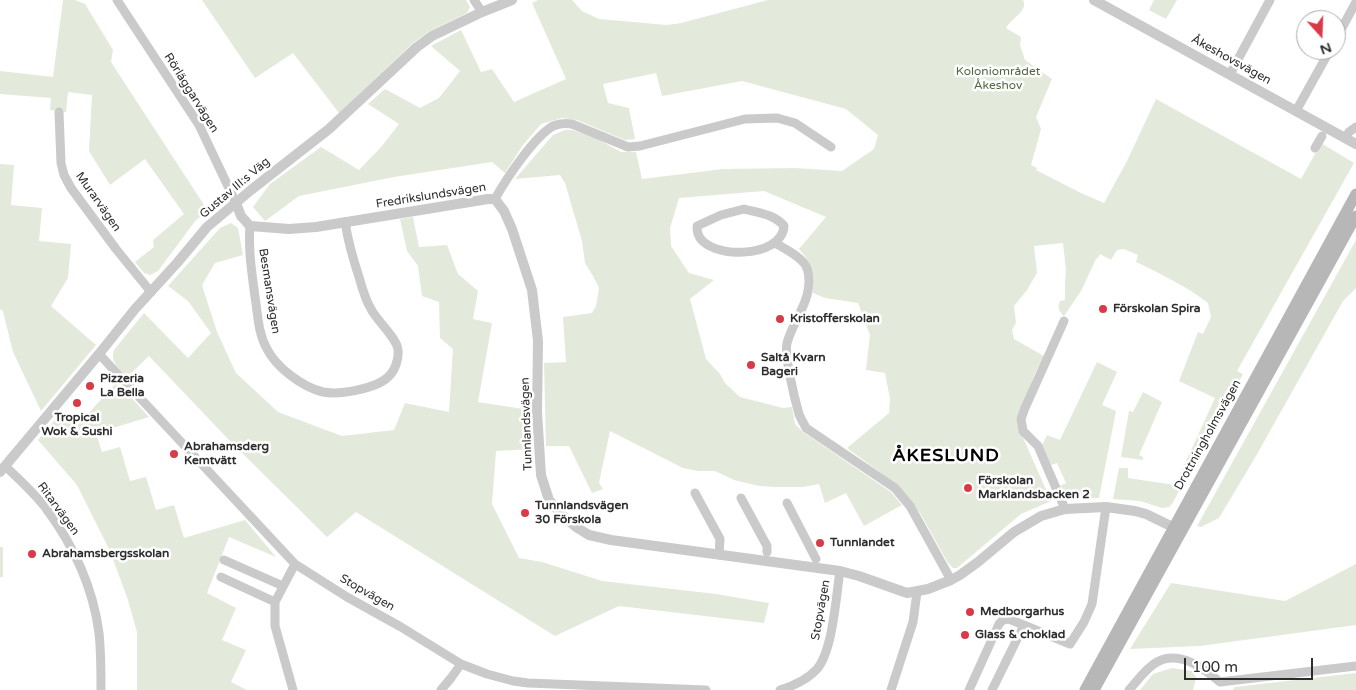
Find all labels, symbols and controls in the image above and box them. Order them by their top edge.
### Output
north arrow [1296,10,1346,60]
street label: Åkeshovsvägen [1189,32,1273,88]
text: N [1318,39,1334,59]
street label: Rörläggarvägen [161,50,221,136]
park label: Koloniområdet Åkeshov [956,65,1040,93]
street label: Gustav III:s Väg [197,155,273,221]
street label: Murarvägen [72,169,124,235]
street label: Fredrikslundsvägen [375,180,487,212]
street label: Besmansvägen [255,247,283,335]
place label: Förskolan Spira [1113,302,1201,316]
marker: Förskolan Spira [1097,303,1109,315]
place label: Kristofferskolan [790,312,880,326]
marker: Kristofferskolan [774,313,786,325]
place label: Saltå Kvarn Bageri [761,351,826,379]
marker: Saltå Kvarn Bageri [745,359,757,371]
place label: Pizzeria La Bella [100,372,145,400]
street label: Tunnlandsvägen [518,377,536,471]
street label: Drottningholmsvägen [1172,377,1244,493]
marker: Pizzeria La Bella [84,380,96,392]
marker: Tropical Wok & Sushi [71,397,83,409]
place label: Tropical Wok & Sushi [41,411,113,439]
place label: Abrahamsderg Kemtvätt [184,440,269,468]
district label: ÅKESLUND [891,445,1001,467]
marker: Abrahamsderg Kemtvätt [168,448,180,460]
place label: Förskolan Marklandsbacken 2 [978,474,1090,502]
street label: Ritarvägen [34,480,82,538]
marker: Förskolan Marklandsbacken 2 [962,482,974,494]
place label: Tunnlandsvägen 30 Förskola [535,499,629,527]
marker: Tunnlandsvägen 30 Förskola [519,507,531,519]
place label: Tunnlandet [830,536,894,550]
marker: Tunnlandet [814,537,826,549]
place label: Abrahamsbergsskolan [42,547,169,561]
marker: Abrahamsbergsskolan [26,548,38,560]
street label: Stopvägen [337,571,397,615]
street label: Stopvägen [809,579,833,641]
place label: Medborgarhus [980,605,1064,619]
marker: Medborgarhus [964,606,976,618]
place label: Glass & choklad [975,628,1065,642]
marker: Glass & choklad [959,629,971,641]
scale bar [1186,648,1315,680]
text: 100 m [1192,658,1238,676]

